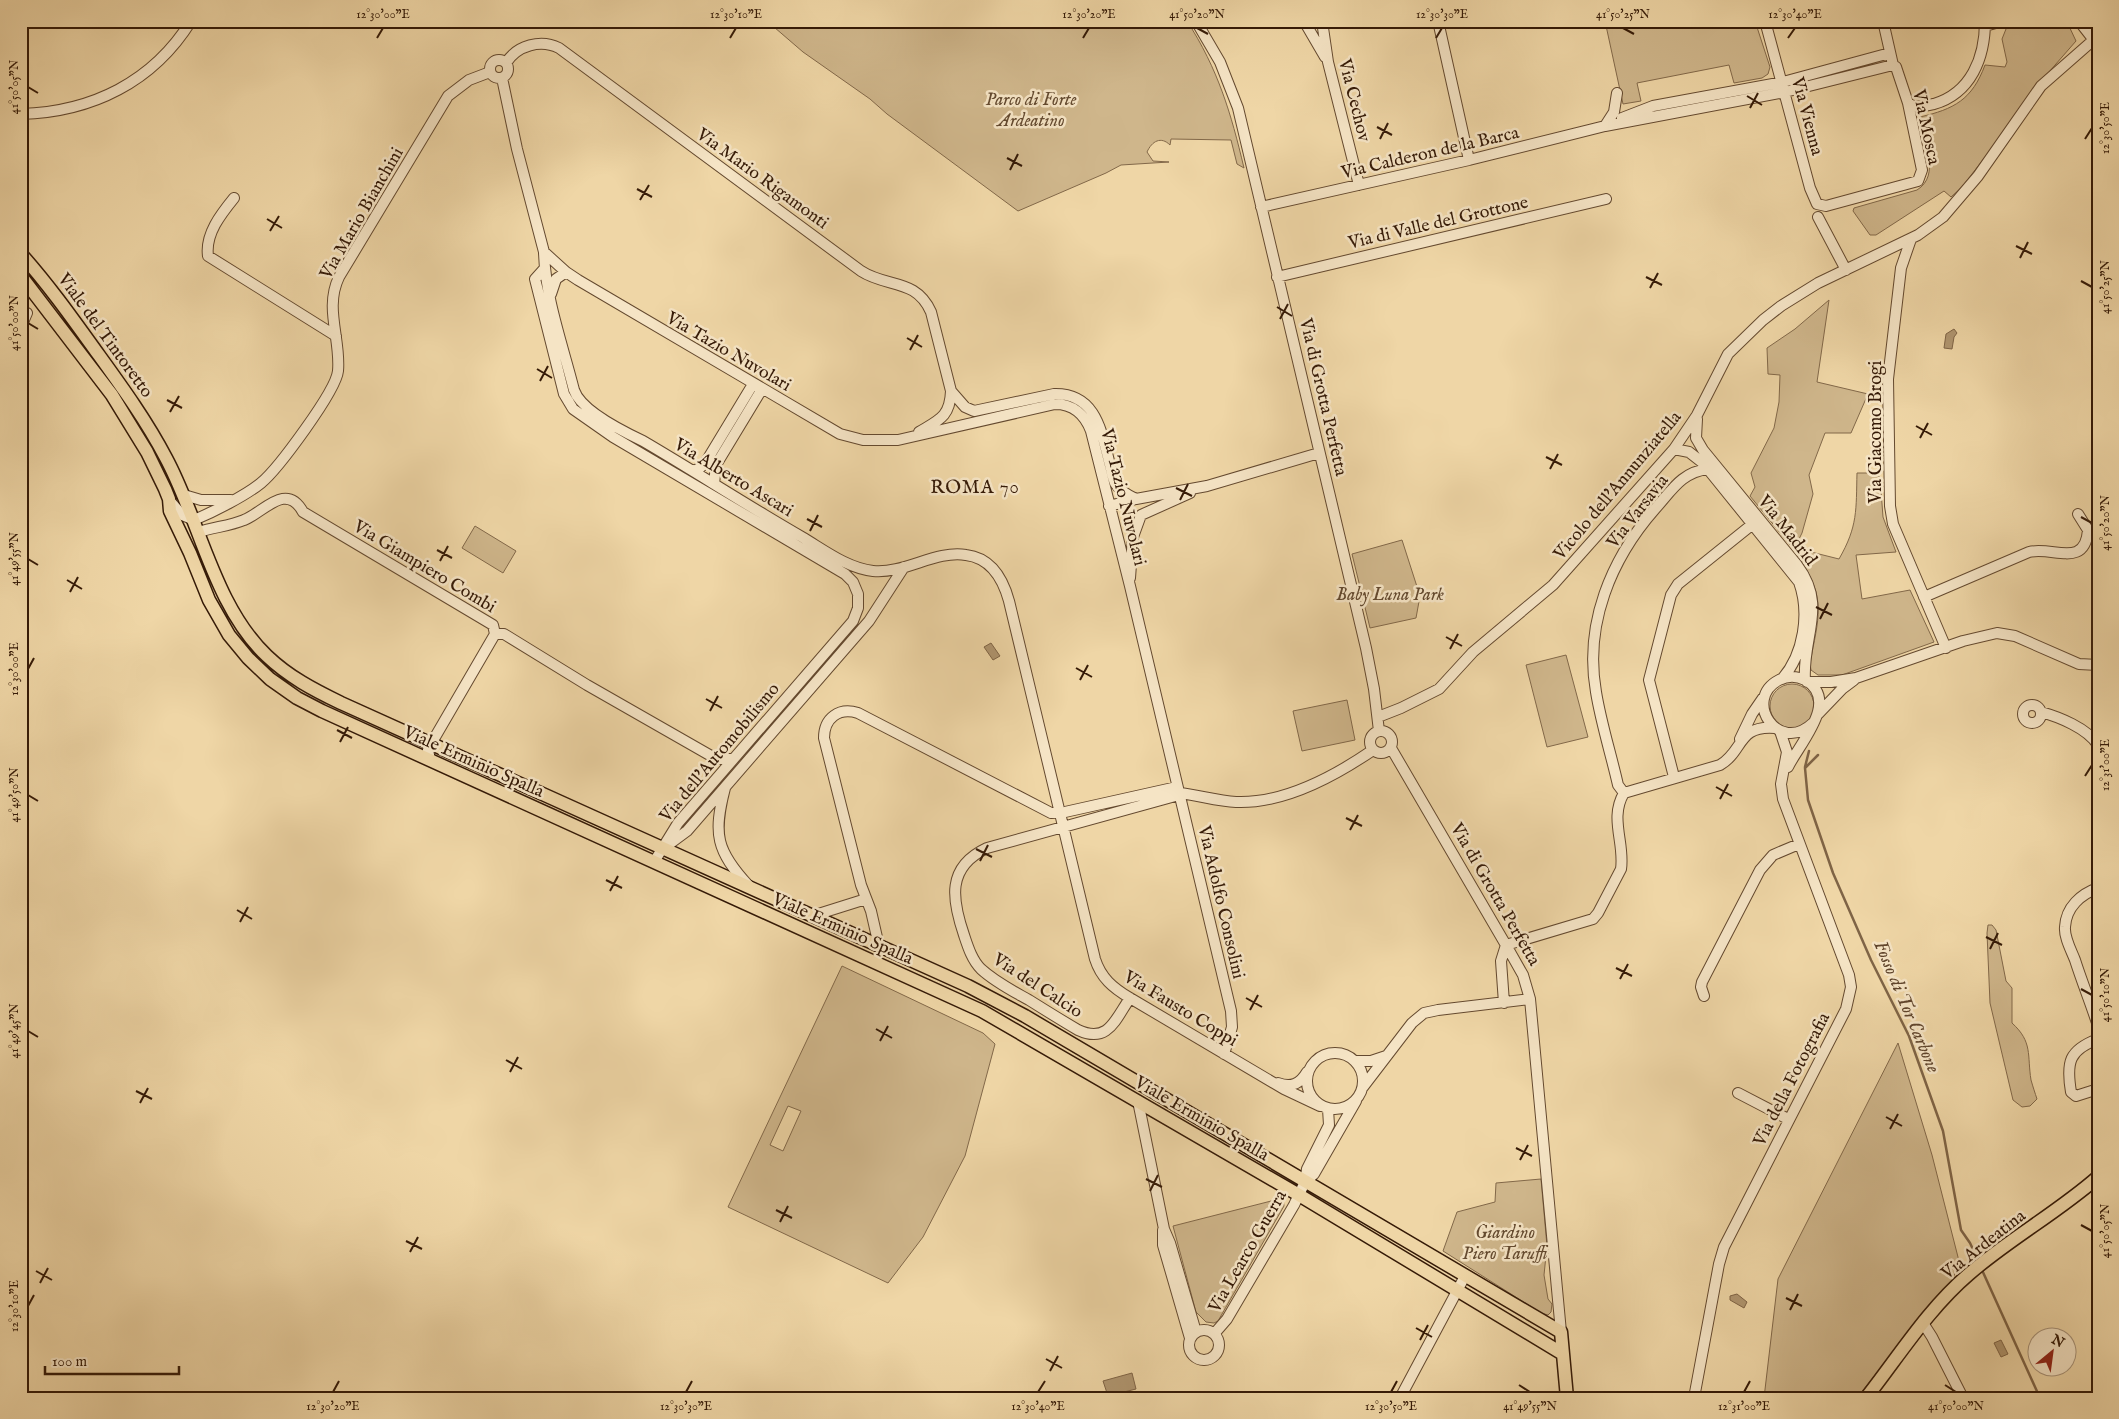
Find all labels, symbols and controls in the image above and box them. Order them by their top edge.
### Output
text: 12°30'00"E [356,7,410,22]
text: 12°30'10"E [710,7,762,22]
text: 12°30'20"E [1062,7,1116,22]
text: 41°50'20"N [1169,7,1225,22]
text: 12°30'30"E [1416,7,1468,22]
text: 41°50'25"N [1596,7,1651,22]
text: 12°30'40"E [1768,7,1822,22]
street label: Via Cechov [1332,56,1375,145]
text: 41°50'05"N [7,59,22,114]
street label: Via Vienna [1785,74,1828,158]
street label: Via Mosca [1906,86,1945,167]
park label: Parco di Forte Ardeatino [985,89,1077,133]
text: 12°30'50"E [2098,102,2113,154]
street label: Via Calderon de la Barca [1338,122,1522,185]
street label: Via Mario Rigamonti [691,123,833,235]
street label: Via Mario Bianchini [315,144,409,285]
street label: Via di Valle del Grottone [1345,192,1531,256]
text: 41°50'25"N [2098,259,2113,314]
street label: Viale del Tintoretto [51,268,158,403]
text: 41°50'00"N [7,294,22,351]
street label: Via Tazio Nuvolari [661,307,795,397]
street label: Via di Grotta Perfetta [1293,315,1352,479]
street label: Via Giacomo Brogi [1865,360,1888,504]
street label: Vicolo dell'Annunziatella [1548,407,1687,566]
street label: Via Tazio Nuvolari [1094,425,1151,568]
street label: Via Alberto Ascari [669,433,797,523]
street label: Via Varsavia [1601,470,1674,554]
district label: ROMA 70 [930,476,1020,500]
street label: Via Madrid [1751,490,1822,571]
text: 41°50'20"N [2098,495,2113,551]
street label: Via Giampiero Combi [348,515,500,619]
text: 41°49'55"N [7,532,22,586]
park label: Baby Luna Park [1336,584,1444,607]
text: 12°30'00"E [7,642,22,696]
street label: Via dell'Automobilismo [654,678,785,828]
street label: Viale Erminio Spalla [399,721,547,804]
text: 12°31'00"E [2098,739,2113,791]
text: 41°49'50"N [7,767,22,823]
street label: Via di Grotta Perfetta [1444,818,1545,971]
street label: Via Adolfo Consolini [1191,822,1249,982]
street label: Viale Erminio Spalla [768,888,916,971]
water label: Fosso di Tor Carbone [1867,937,1945,1077]
street label: Via del Calcio [987,948,1087,1024]
street label: Via Fausto Coppi [1118,966,1242,1053]
text: 41°50'10"N [2098,967,2113,1022]
text: 41°49'45"N [7,1003,22,1059]
street label: Via della Fotografia [1748,1009,1836,1151]
street label: Viale Erminio Spalla [1129,1071,1273,1167]
street label: Via Learco Guerra [1203,1186,1293,1318]
text: 41°50'05"N [2098,1203,2113,1258]
street label: Via Ardeatina [1936,1205,2031,1286]
park label: Giardino Piero Taruffi [1462,1222,1549,1266]
text: 12°30'10"E [7,1280,22,1332]
north arrow [2026,1326,2076,1376]
text: N [2047,1330,2067,1352]
scale bar [45,1344,179,1376]
text: 100 m [52,1352,88,1371]
text: 12°30'20"E [306,1399,360,1414]
text: 12°30'30"E [660,1399,712,1414]
text: 12°30'40"E [1011,1399,1065,1414]
text: 12°30'50"E [1365,1399,1417,1414]
text: 41°49'55"N [1503,1399,1557,1414]
text: 12°31'00"E [1718,1399,1770,1414]
text: 41°50'00"N [1928,1399,1985,1414]

